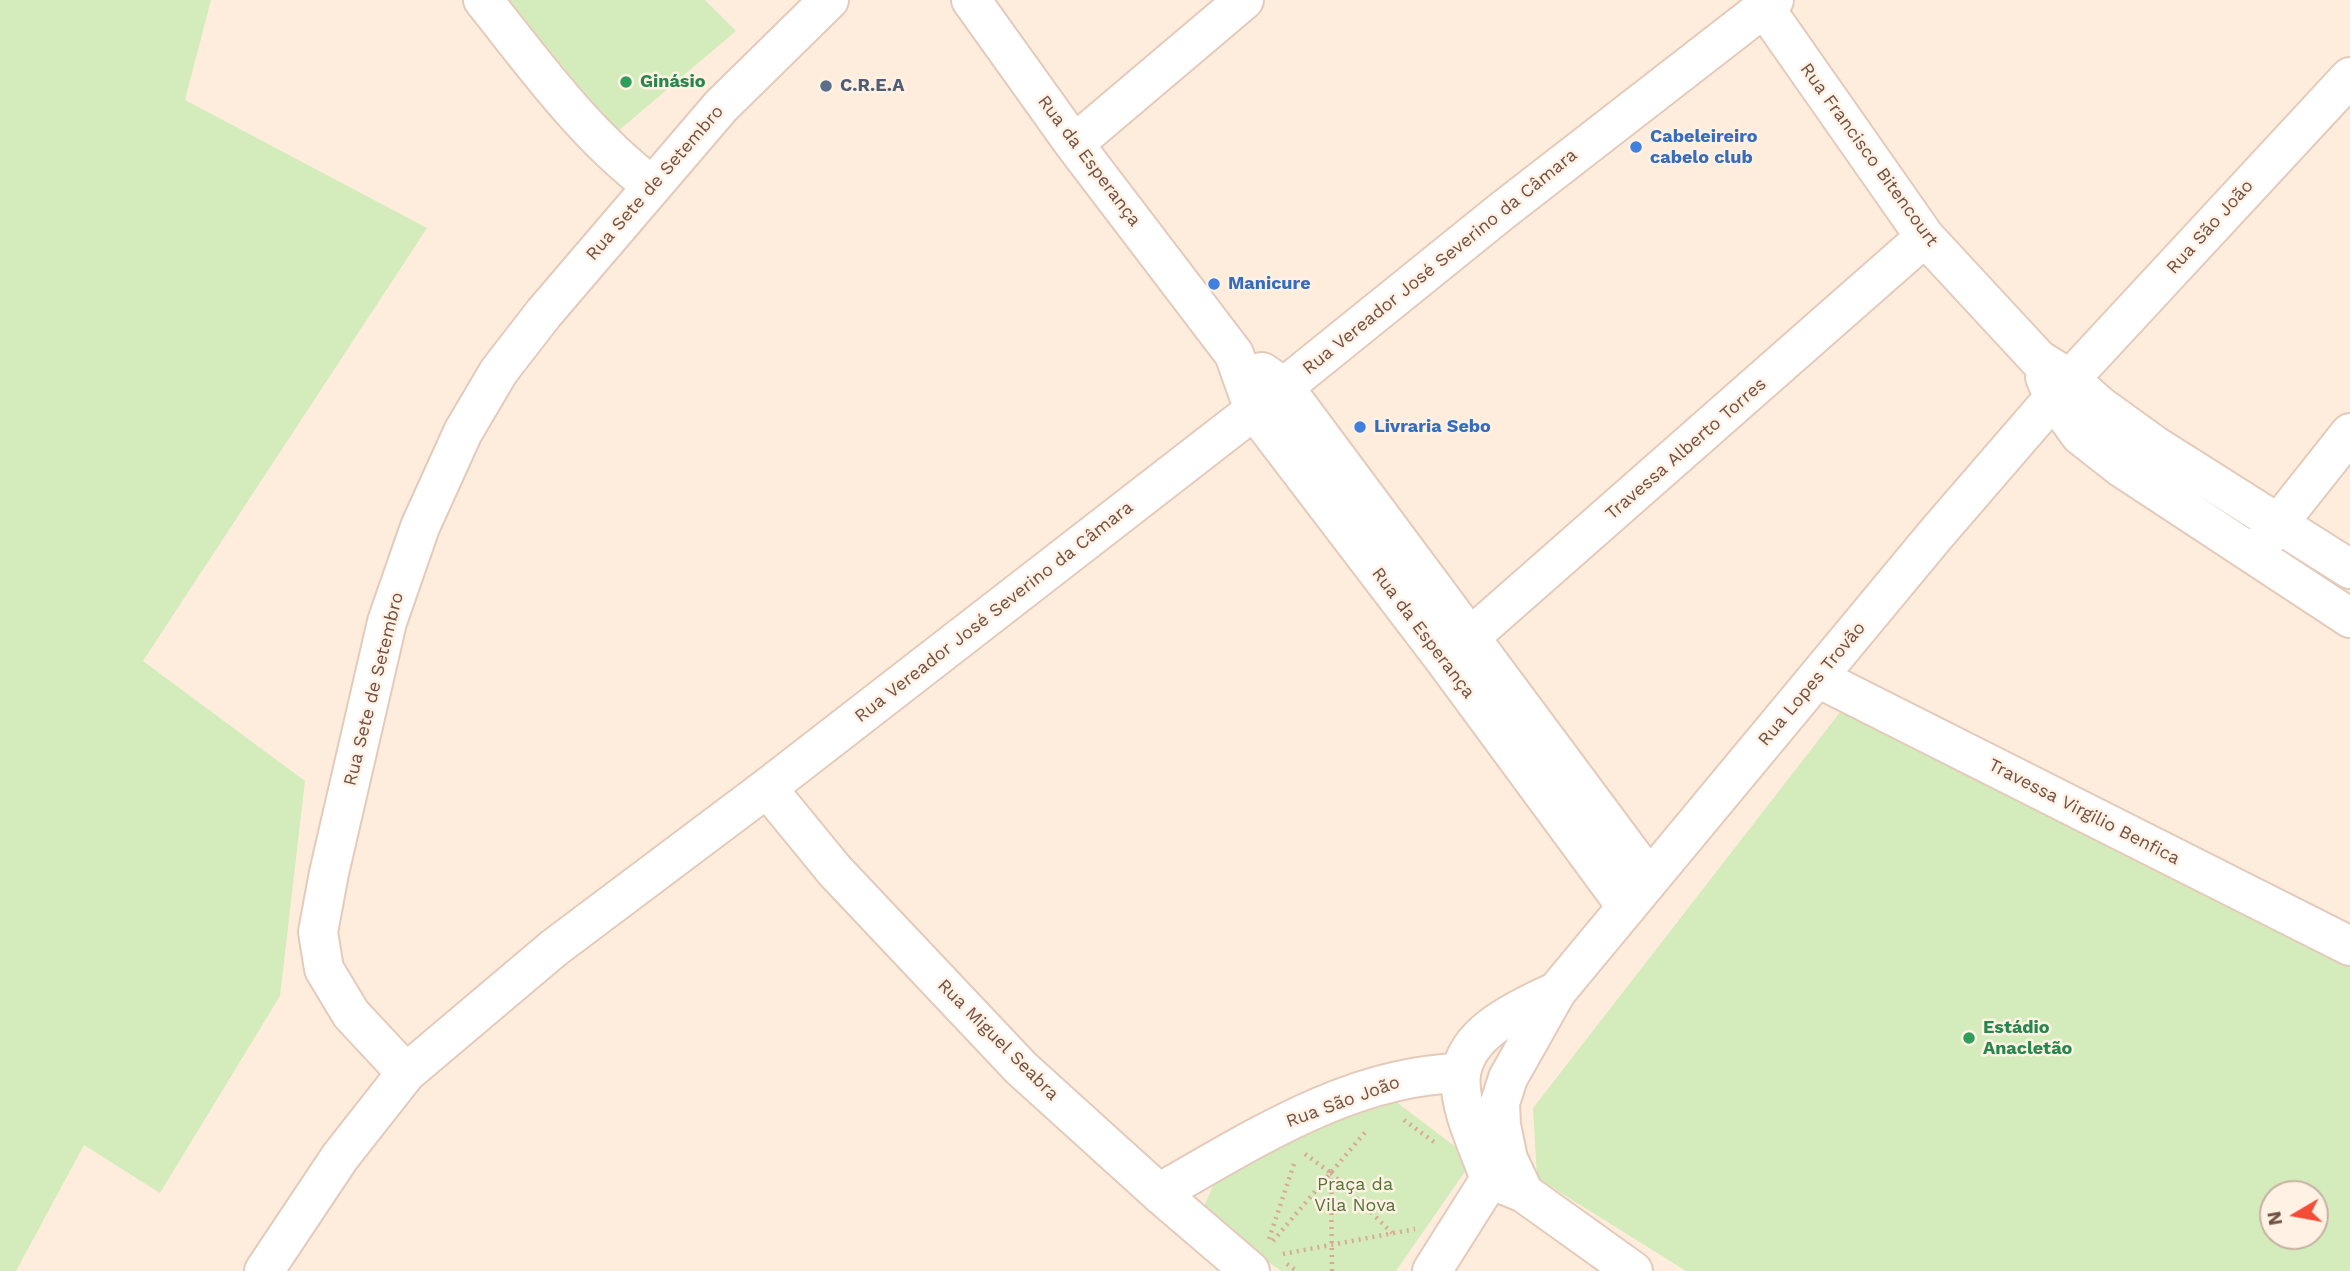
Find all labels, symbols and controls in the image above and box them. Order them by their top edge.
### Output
street label: Rua Francisco Bitencourt [1795,59,1943,251]
place label: Ginásio [640,71,705,93]
marker: Ginásio [618,74,634,90]
place label: C.R.E.A [840,75,904,97]
marker: C.R.E.A [818,78,834,94]
street label: Rua da Esperança [1033,91,1145,231]
street label: Rua Sete de Setembro [582,101,728,265]
place label: Cabeleireiro cabelo club [1650,126,1758,168]
marker: Cabeleireiro cabelo club [1628,139,1644,155]
street label: Rua Vereador José Severino da Câmara [1298,144,1582,380]
street label: Rua São João [2162,175,2258,279]
place label: Manicure [1228,273,1311,295]
marker: Manicure [1206,276,1222,292]
street label: Travessa Alberto Torres [1601,373,1771,525]
place label: Livraria Sebo [1374,416,1491,438]
marker: Livraria Sebo [1352,419,1368,435]
street label: Rua Vereador José Severino da Câmara [851,497,1137,727]
street label: Rua da Esperança [1367,563,1479,703]
street label: Rua Sete de Setembro [339,590,409,788]
street label: Rua Lopes Trovão [1754,618,1870,750]
street label: Travessa Virgilio Benfica [1985,754,2183,870]
street label: Rua Miguel Seabra [933,975,1063,1105]
place label: Estádio Anacletão [1983,1017,2072,1060]
marker: Estádio Anacletão [1961,1030,1977,1046]
street label: Rua São João [1283,1071,1403,1133]
park label: Praça da Vila Nova [1314,1174,1396,1216]
north arrow [2259,1180,2329,1250]
text: N [2262,1209,2287,1227]

